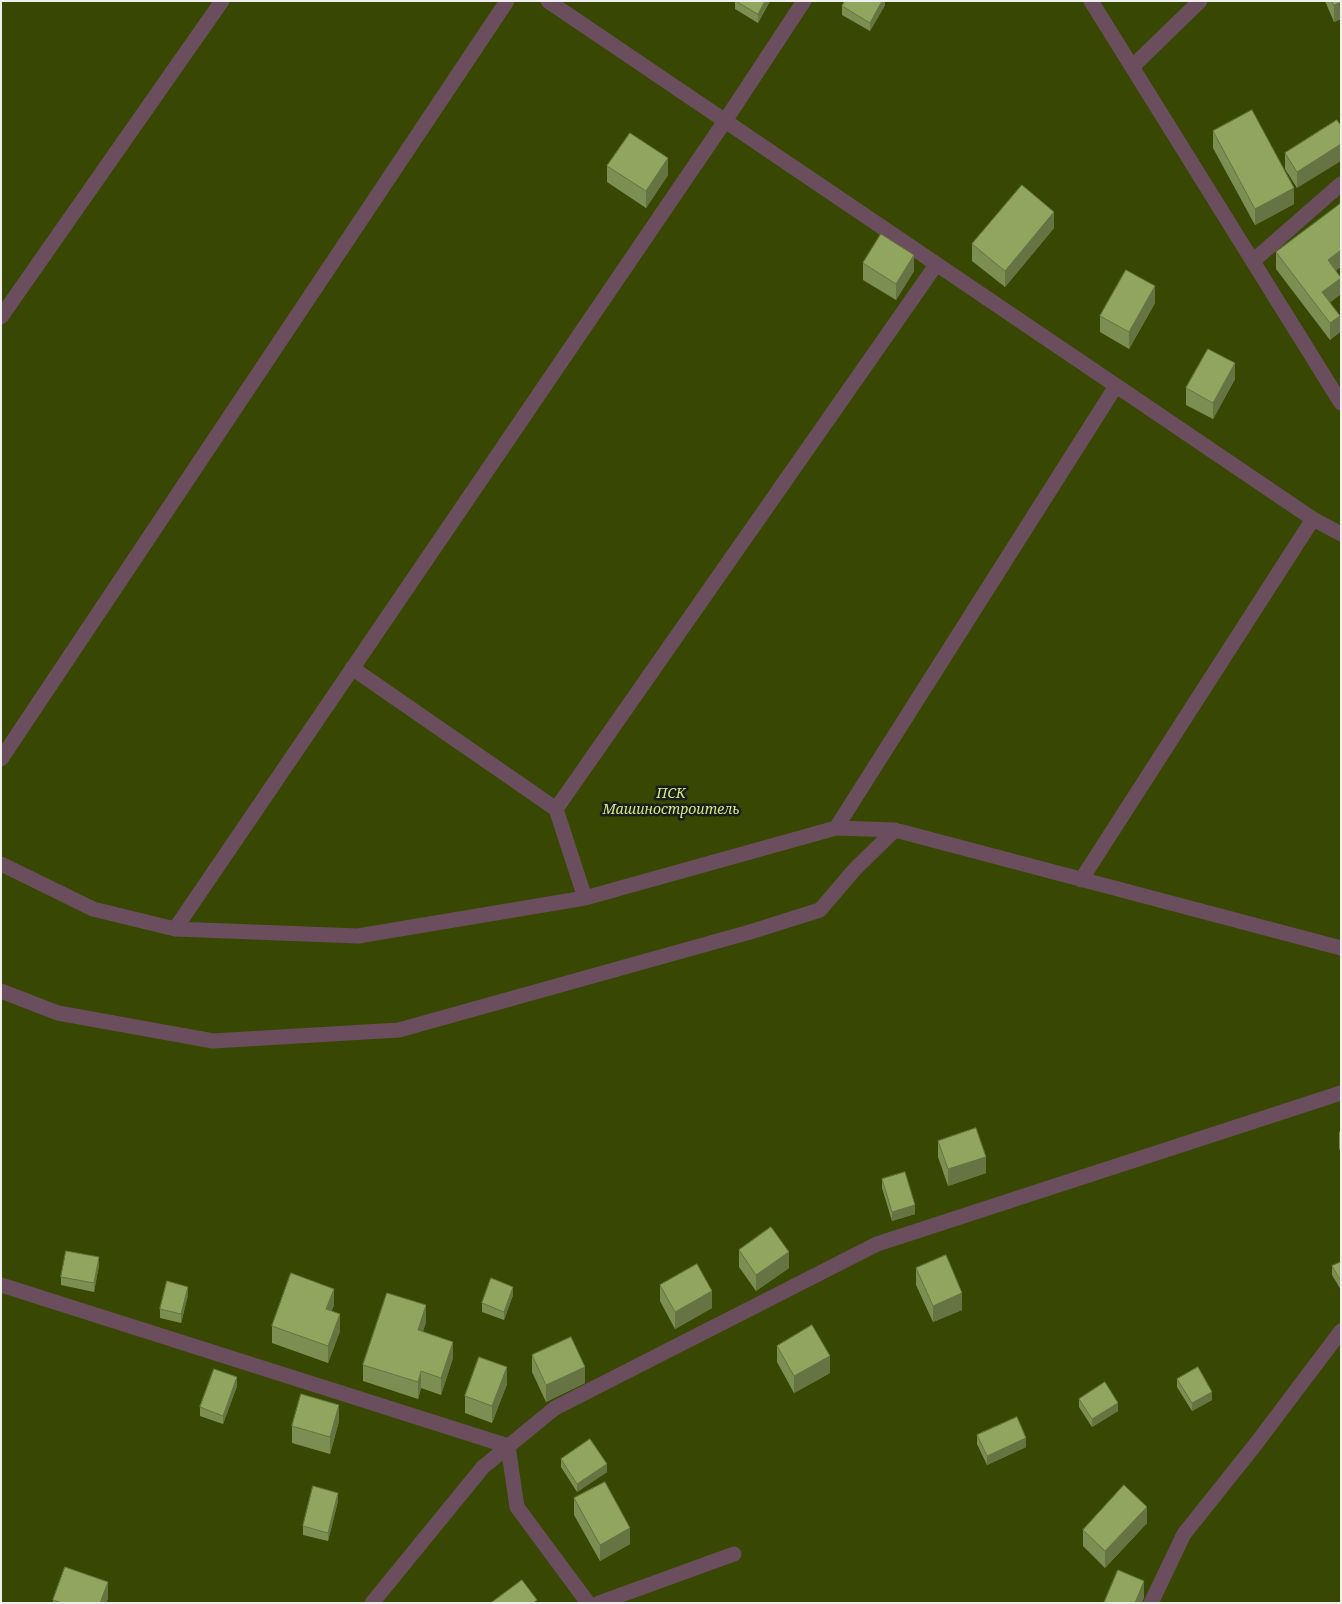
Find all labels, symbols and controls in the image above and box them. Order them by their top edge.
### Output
park label: ПСК Машиностроитель [602,786,740,819]

